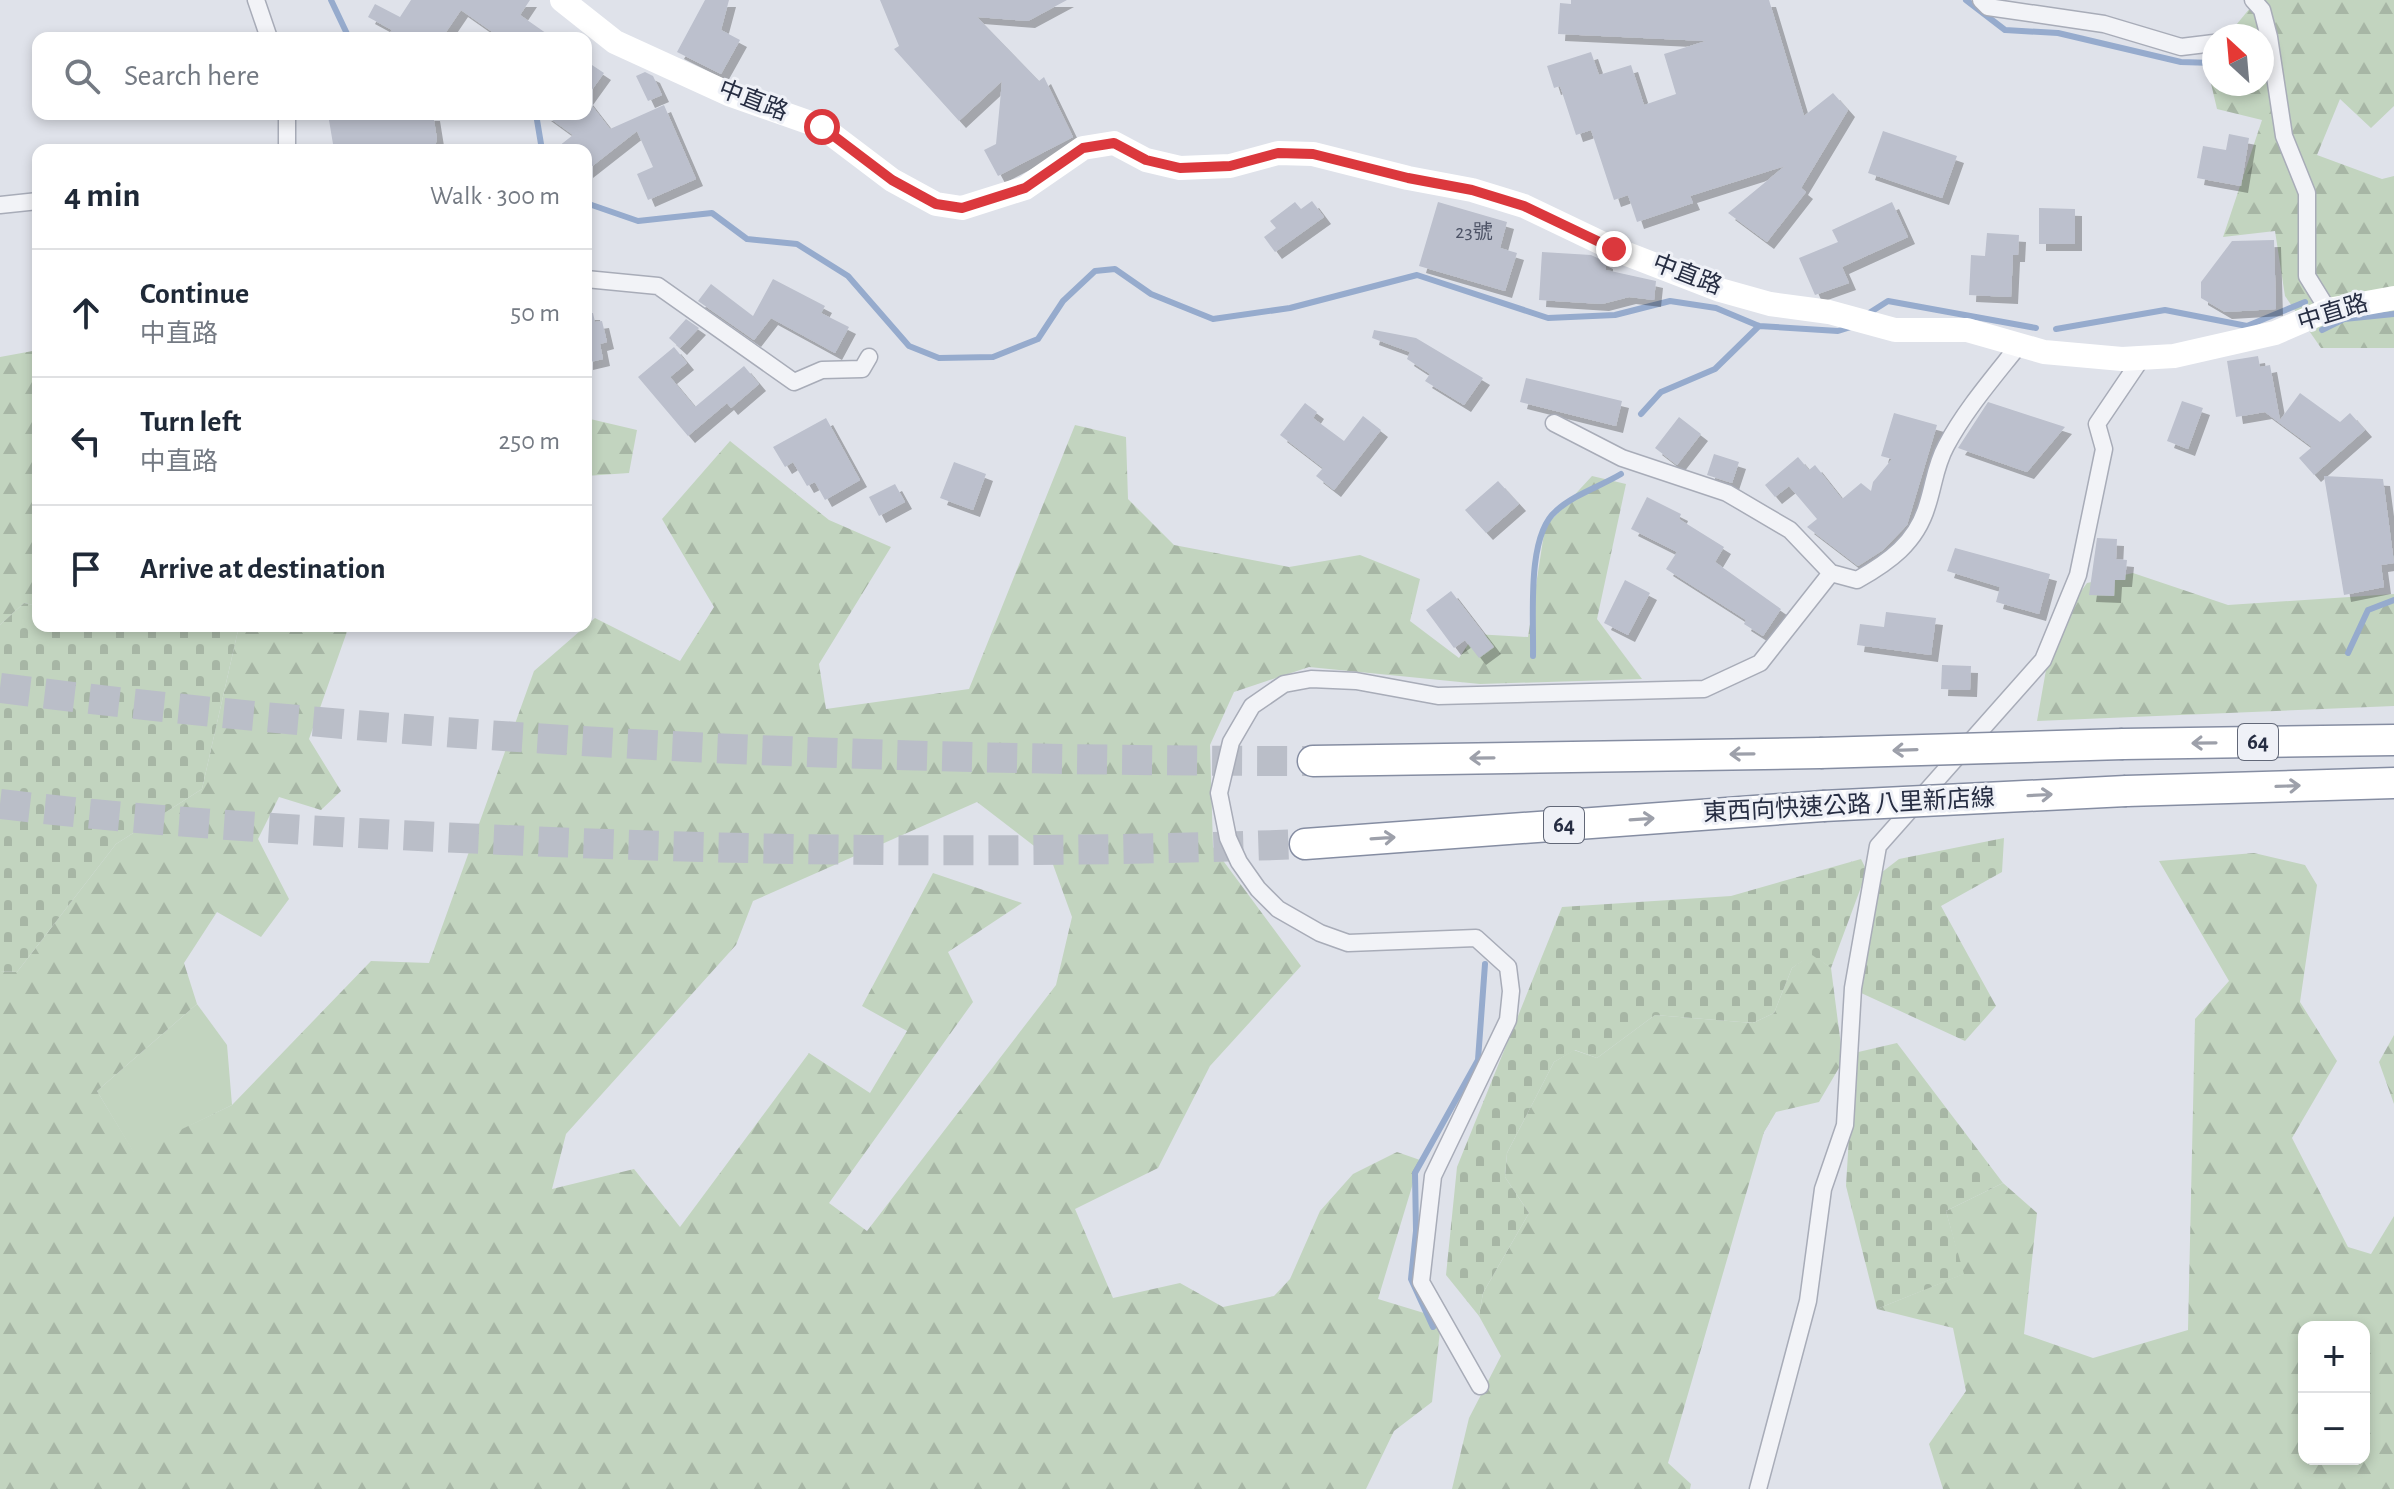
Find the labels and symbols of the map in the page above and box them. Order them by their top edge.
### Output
north arrow [2202,24,2274,96]
street label: 中直路 [715,75,792,125]
route start [804,109,840,145]
house number: 23號 [1455,221,1493,242]
route end [1596,231,1632,267]
street label: 中直路 [1649,249,1726,299]
street label: 中直路 [2294,289,2371,335]
road number: 64 [2238,724,2278,760]
one-way arrow [2191,735,2218,750]
one-way arrow [1892,743,1919,758]
one-way arrow [1729,746,1756,762]
one-way arrow [1469,751,1496,766]
one-way arrow [2274,779,2301,794]
street label: 東西向快速公路 八里新店線 [1702,784,1995,826]
one-way arrow [2026,787,2053,802]
road number: 64 [1544,807,1584,843]
one-way arrow [1628,811,1655,826]
one-way arrow [1369,830,1396,845]

